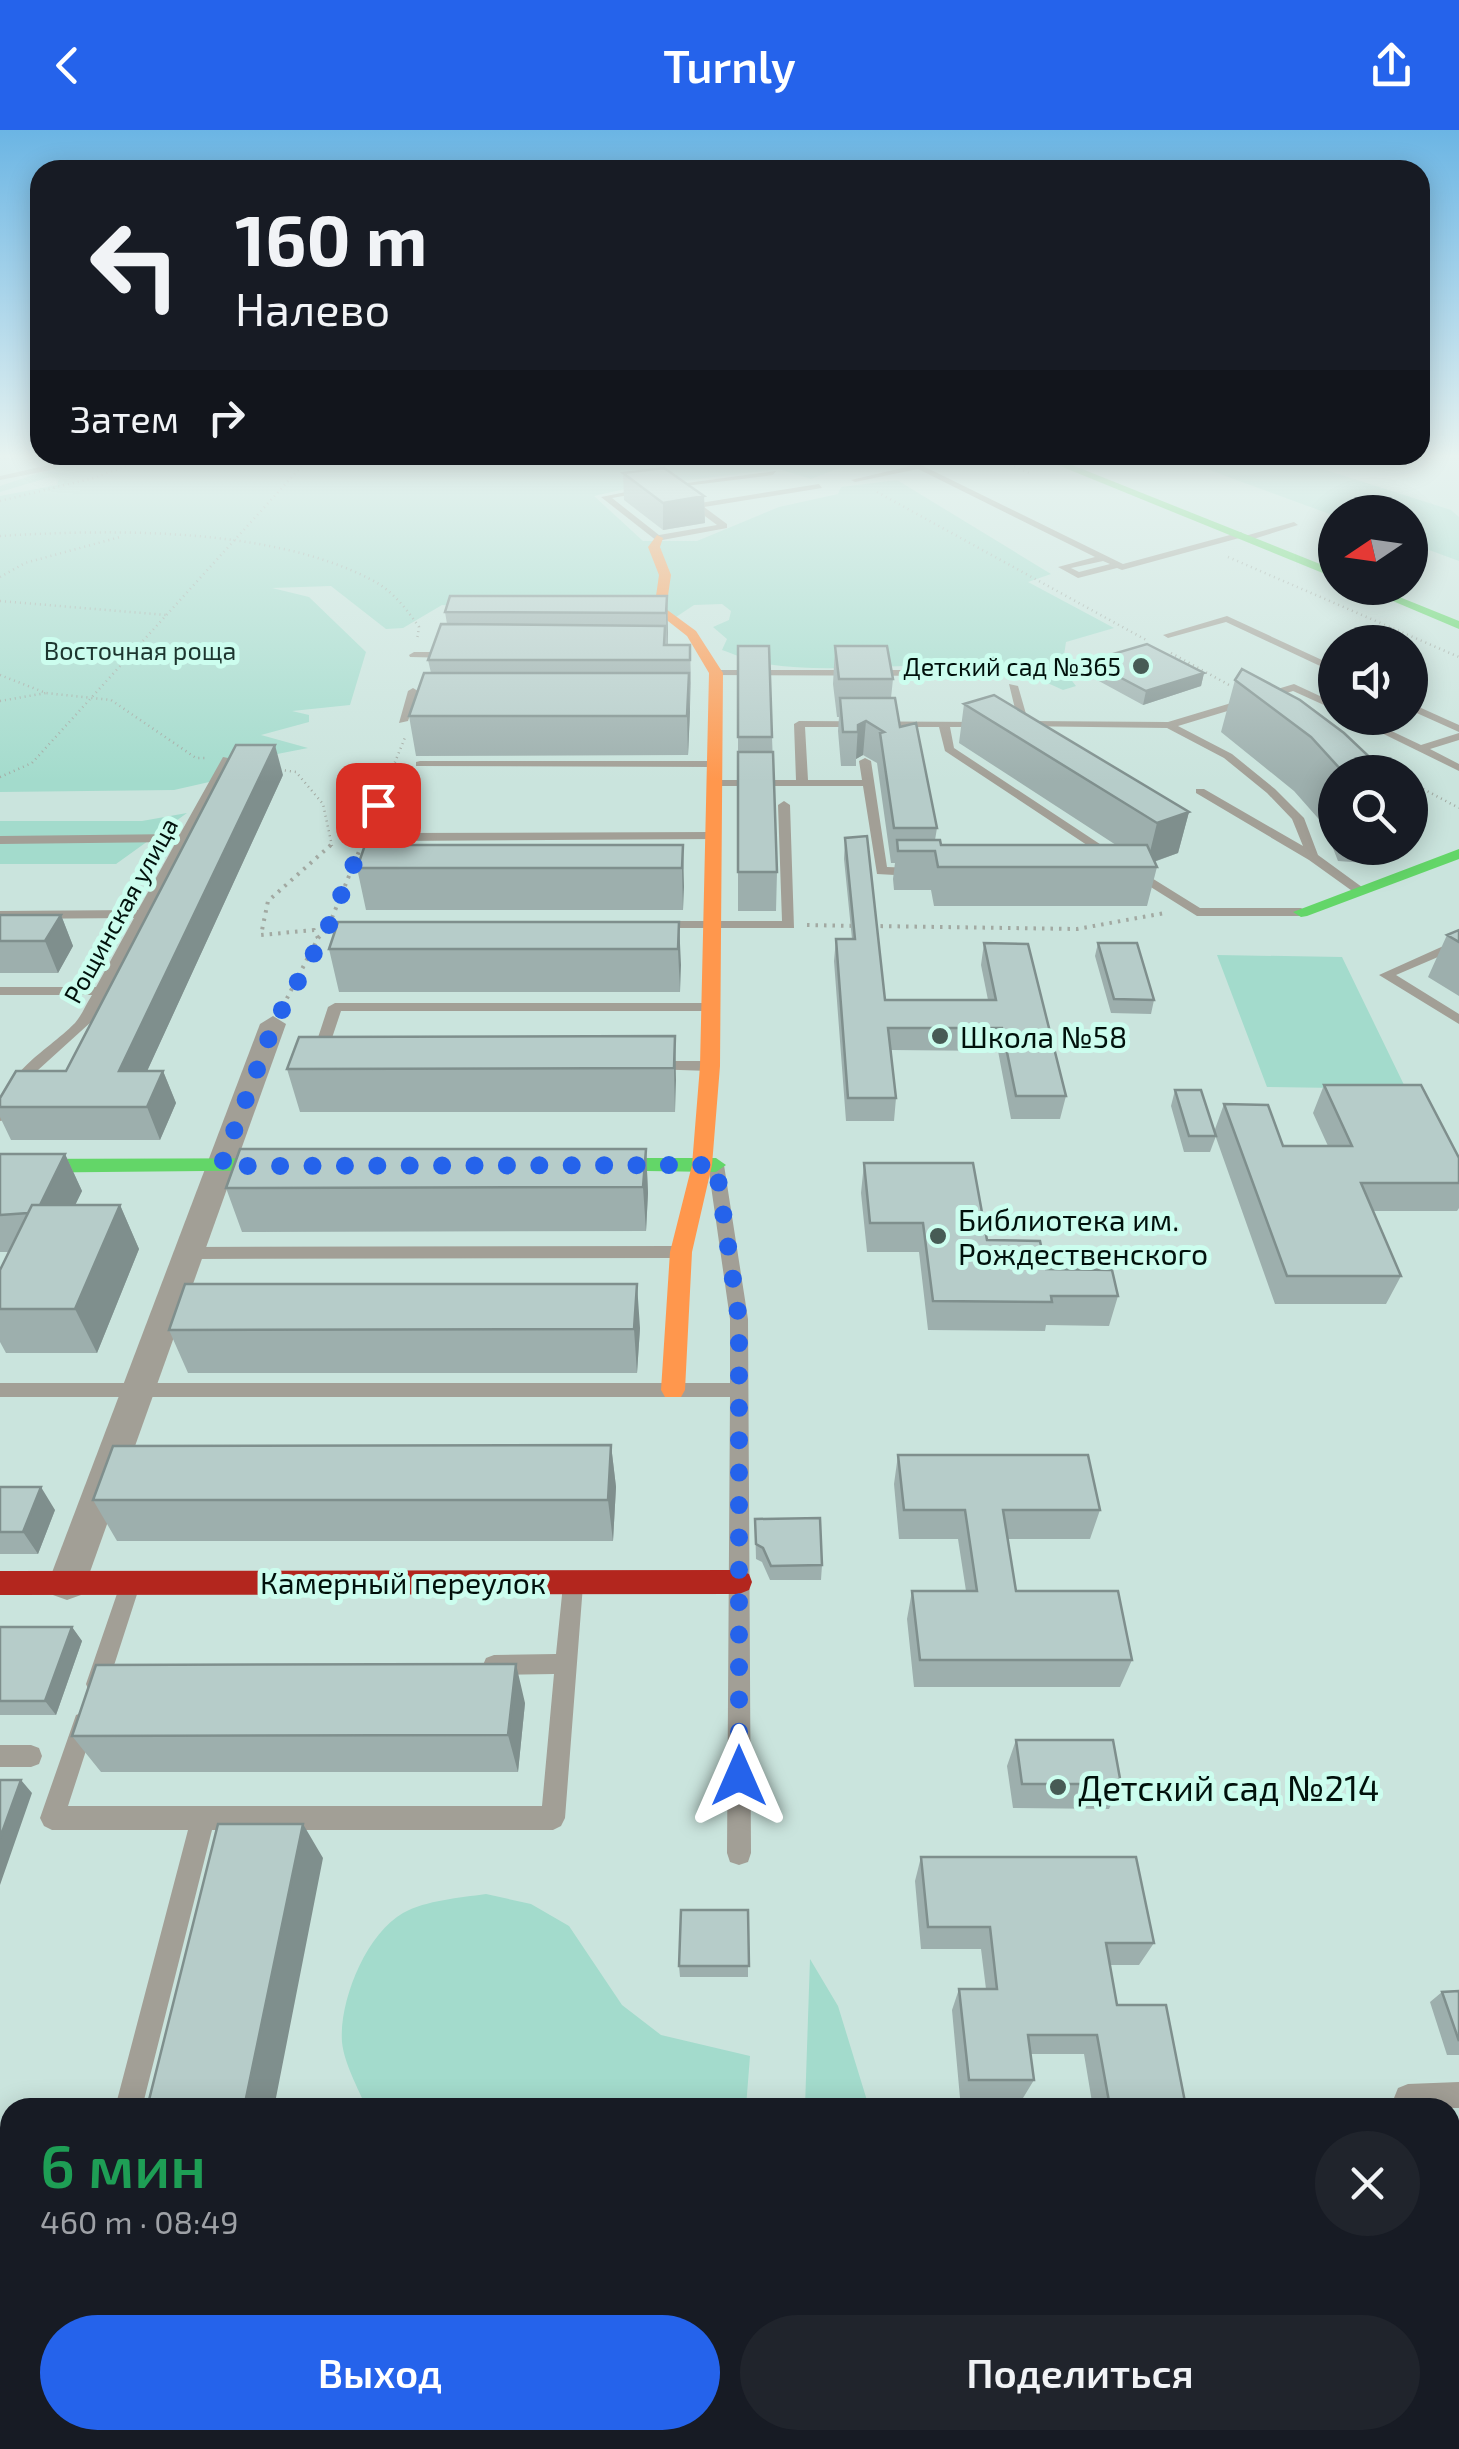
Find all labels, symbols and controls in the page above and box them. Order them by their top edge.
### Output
icon: back [40,38,95,93]
text: Turnly [663,38,796,92]
icon: share [1364,38,1419,93]
text: 160 m [235,196,428,280]
icon: left [70,200,200,330]
text: Налево [235,281,390,335]
icon: right [199,390,254,445]
text: Затем [70,395,179,441]
north arrow [1318,495,1428,605]
map controls [1318,495,1428,865]
button: sound [1318,625,1428,735]
park label: Восточная роща [44,635,236,665]
place label: Детский сад №365 [903,651,1121,681]
marker: Детский сад №365 [1130,655,1152,677]
button: search [1318,755,1428,865]
pin [336,763,421,848]
icon: arrive [351,778,406,833]
street label: Рощинская улица [57,812,184,1008]
place label: Школа №58 [960,1018,1127,1054]
marker: Школа №58 [929,1025,951,1047]
place label: Библиотека им. Рождественского [958,1201,1208,1271]
marker: Библиотека им. Рождественского [927,1225,949,1247]
street label: Камерный переулок [260,1564,546,1601]
position arrow [687,1724,791,1828]
place label: Детский сад №214 [1078,1766,1380,1808]
marker: Детский сад №214 [1047,1776,1069,1798]
text: 6 мин [40,2128,206,2200]
button: close [1315,2131,1420,2236]
text: 460 m · 08:49 [40,2202,239,2240]
button: Выход [40,2315,720,2430]
button: Поделиться [740,2315,1420,2430]

